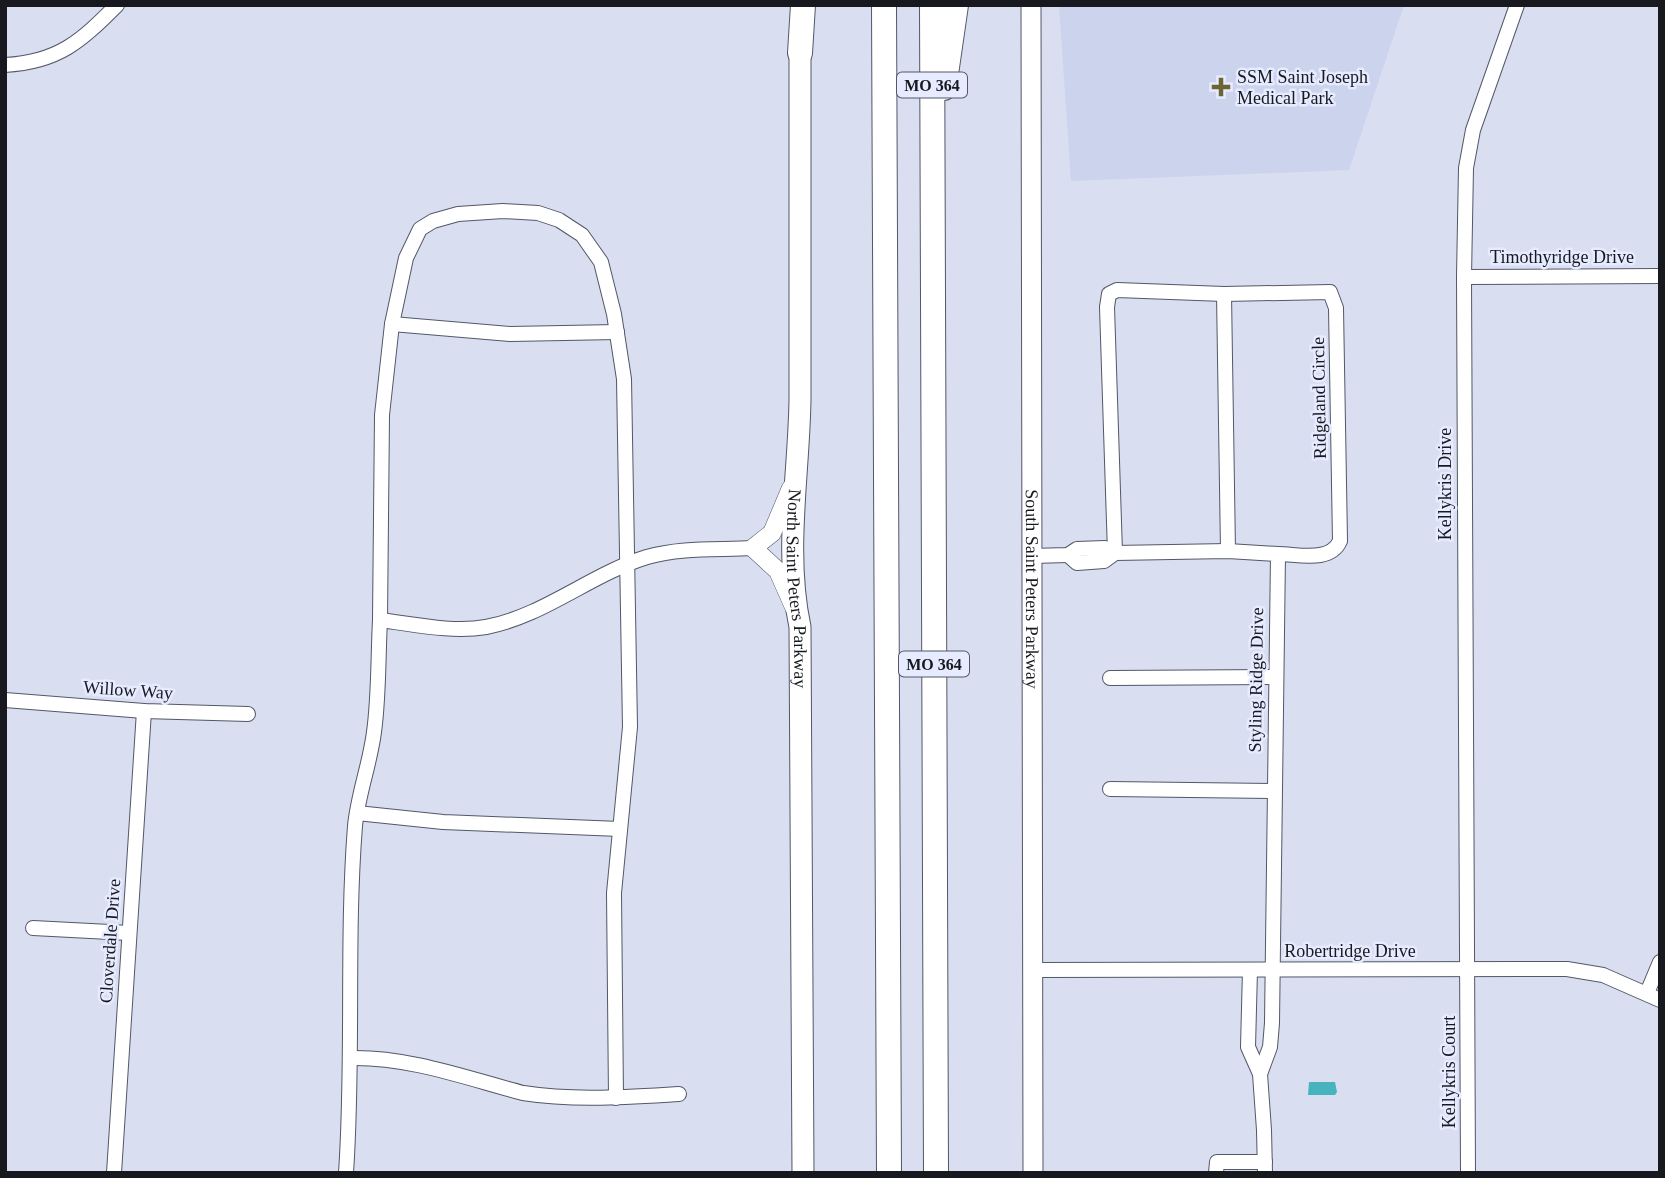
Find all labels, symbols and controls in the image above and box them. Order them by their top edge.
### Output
place label: SSM Saint Joseph Medical Park [1237,67,1368,108]
road number: MO 364 [897,72,967,97]
marker: SSM Saint Joseph Medical Park [1211,77,1231,97]
street label: Timothyridge Drive [1490,247,1634,267]
street label: Ridgeland Circle [1308,337,1330,459]
street label: Kellykris Drive [1435,428,1455,540]
street label: North Saint Peters Parkway [783,488,810,688]
street label: South Saint Peters Parkway [1022,489,1042,689]
street label: Styling Ridge Drive [1245,607,1267,753]
road number: MO 364 [899,652,969,677]
street label: Willow Way [82,677,174,703]
street label: Cloverdale Drive [96,878,124,1004]
street label: Robertridge Drive [1284,941,1416,961]
street label: Kellykris Court [1439,1016,1459,1128]

